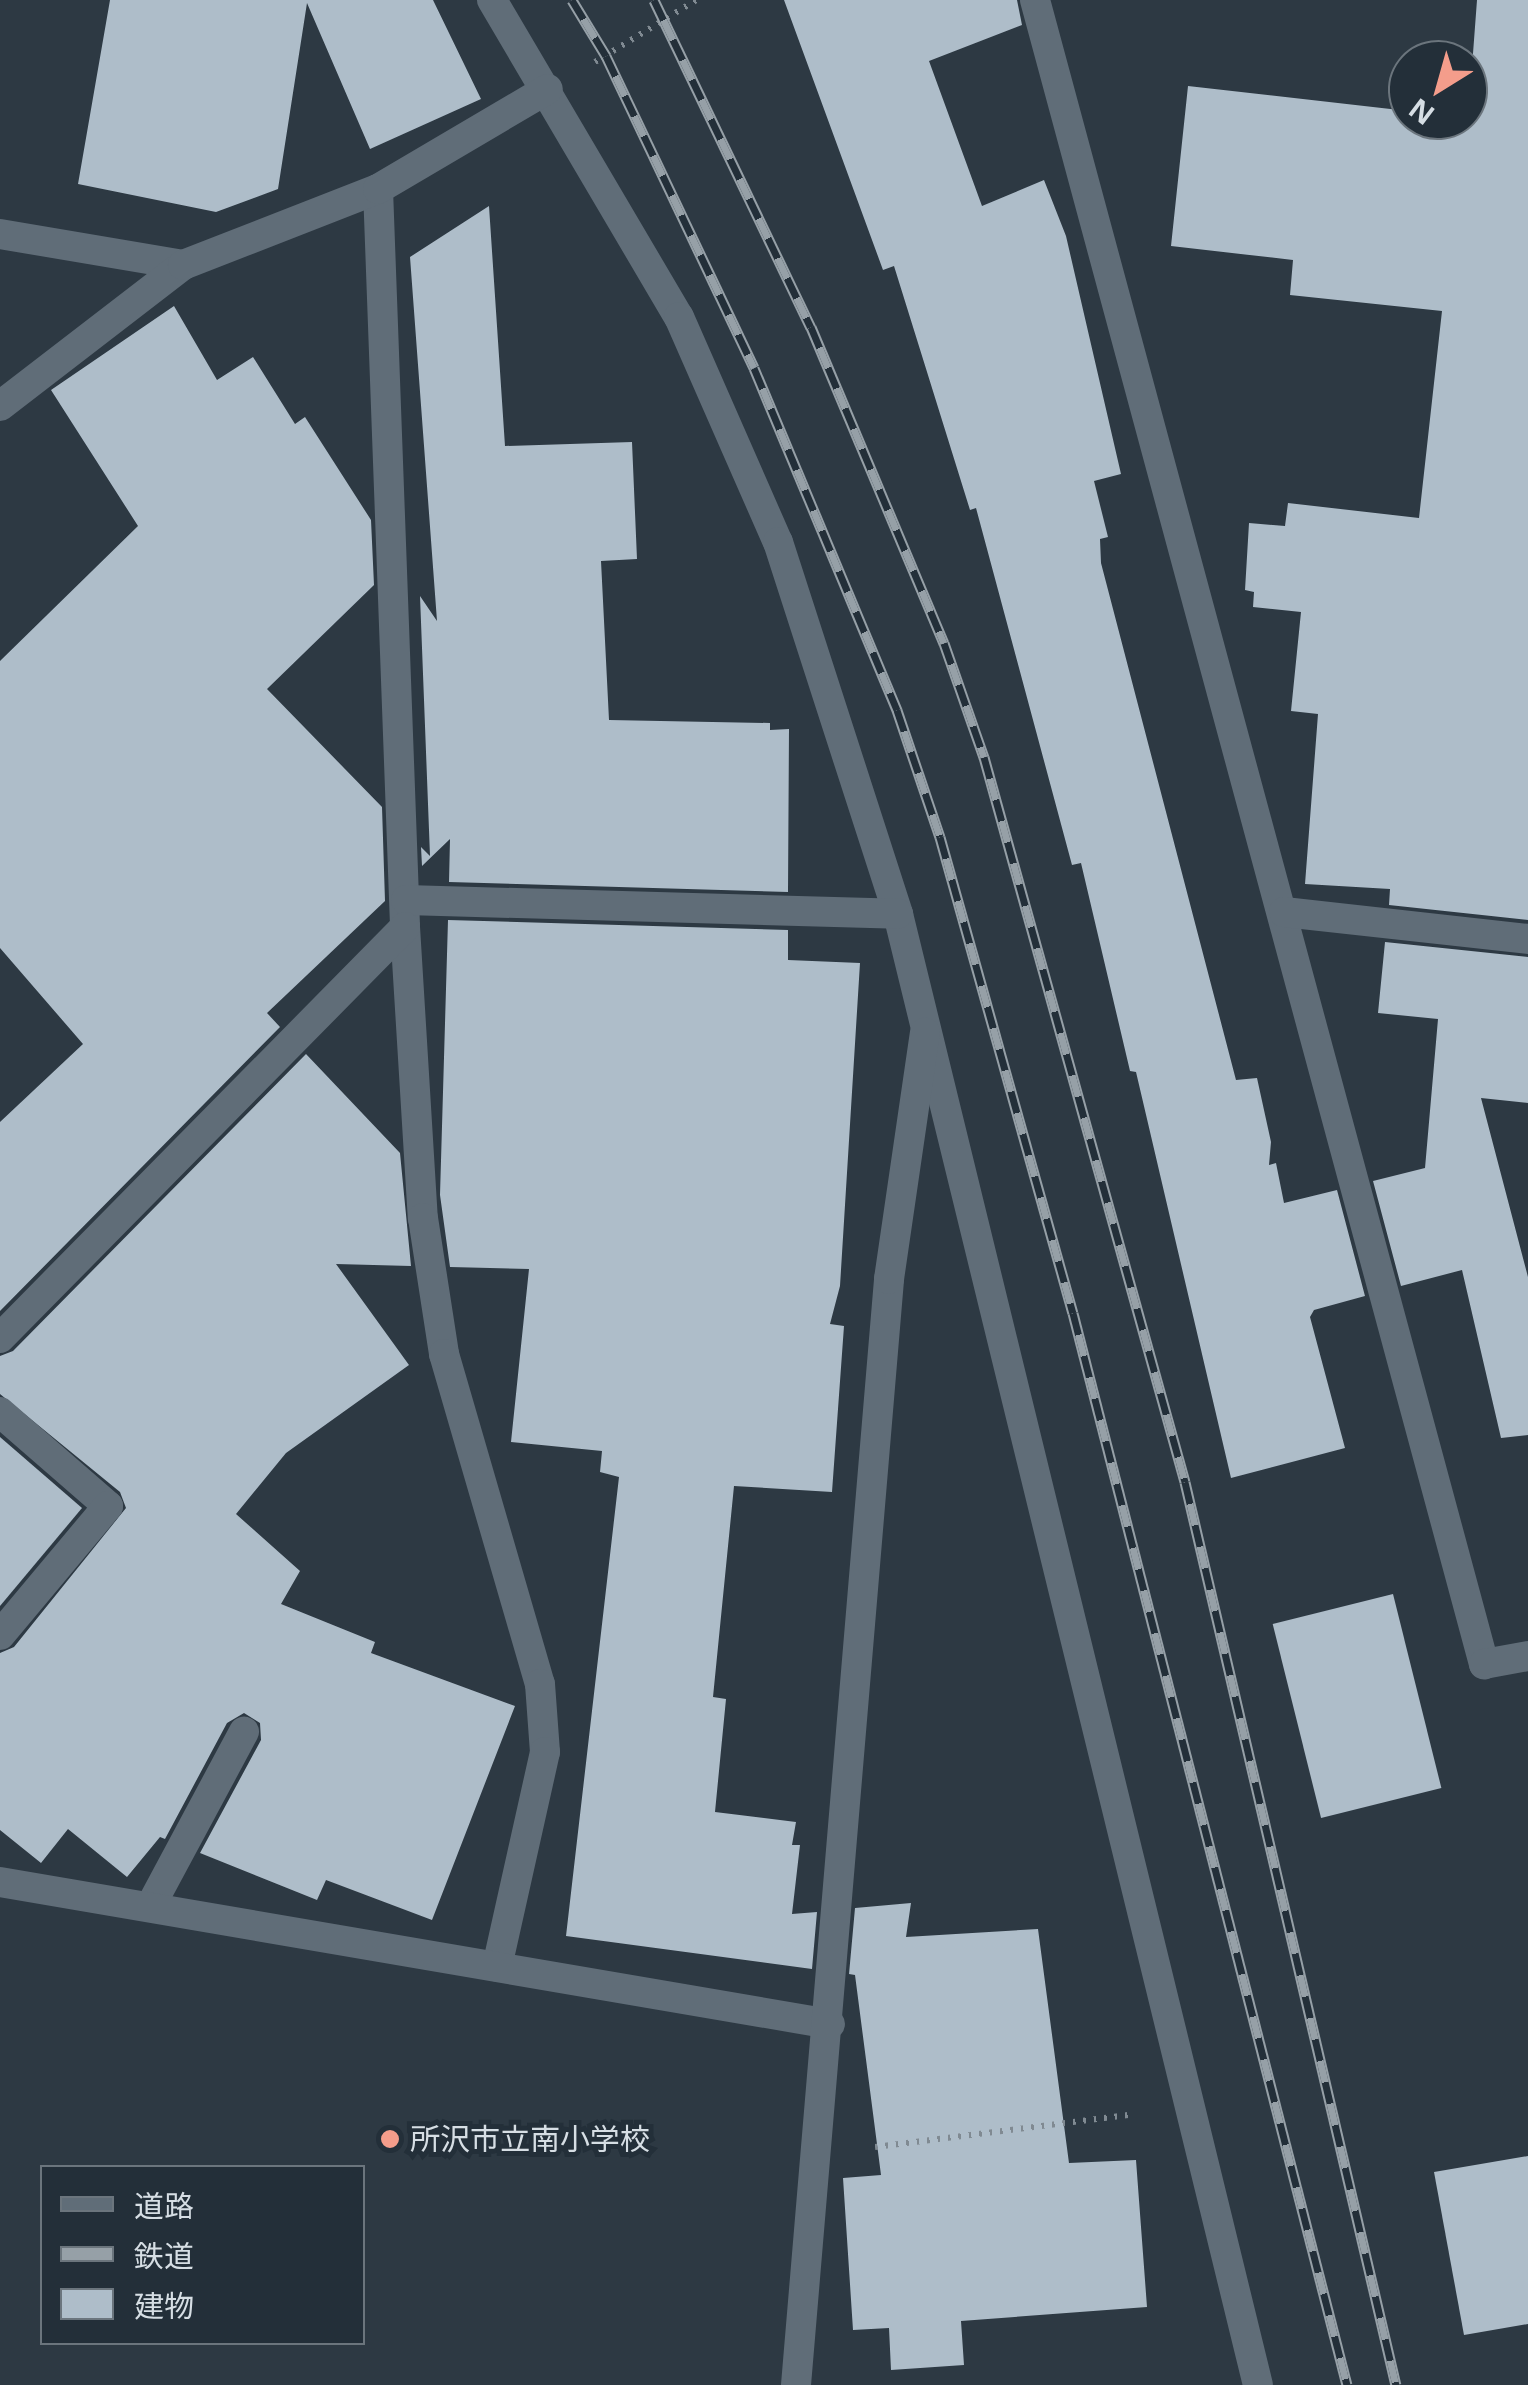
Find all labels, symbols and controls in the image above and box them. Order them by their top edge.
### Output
north arrow [1388,40,1488,140]
text: N [1401,90,1442,134]
place label: 所沢市立南小学校 [410,2121,650,2157]
marker: 所沢市立南小学校 [379,2128,401,2150]
legend [40,2165,365,2345]
text: 道路 [134,2185,194,2226]
text: 鉄道 [134,2235,194,2276]
text: 建物 [134,2285,194,2326]

